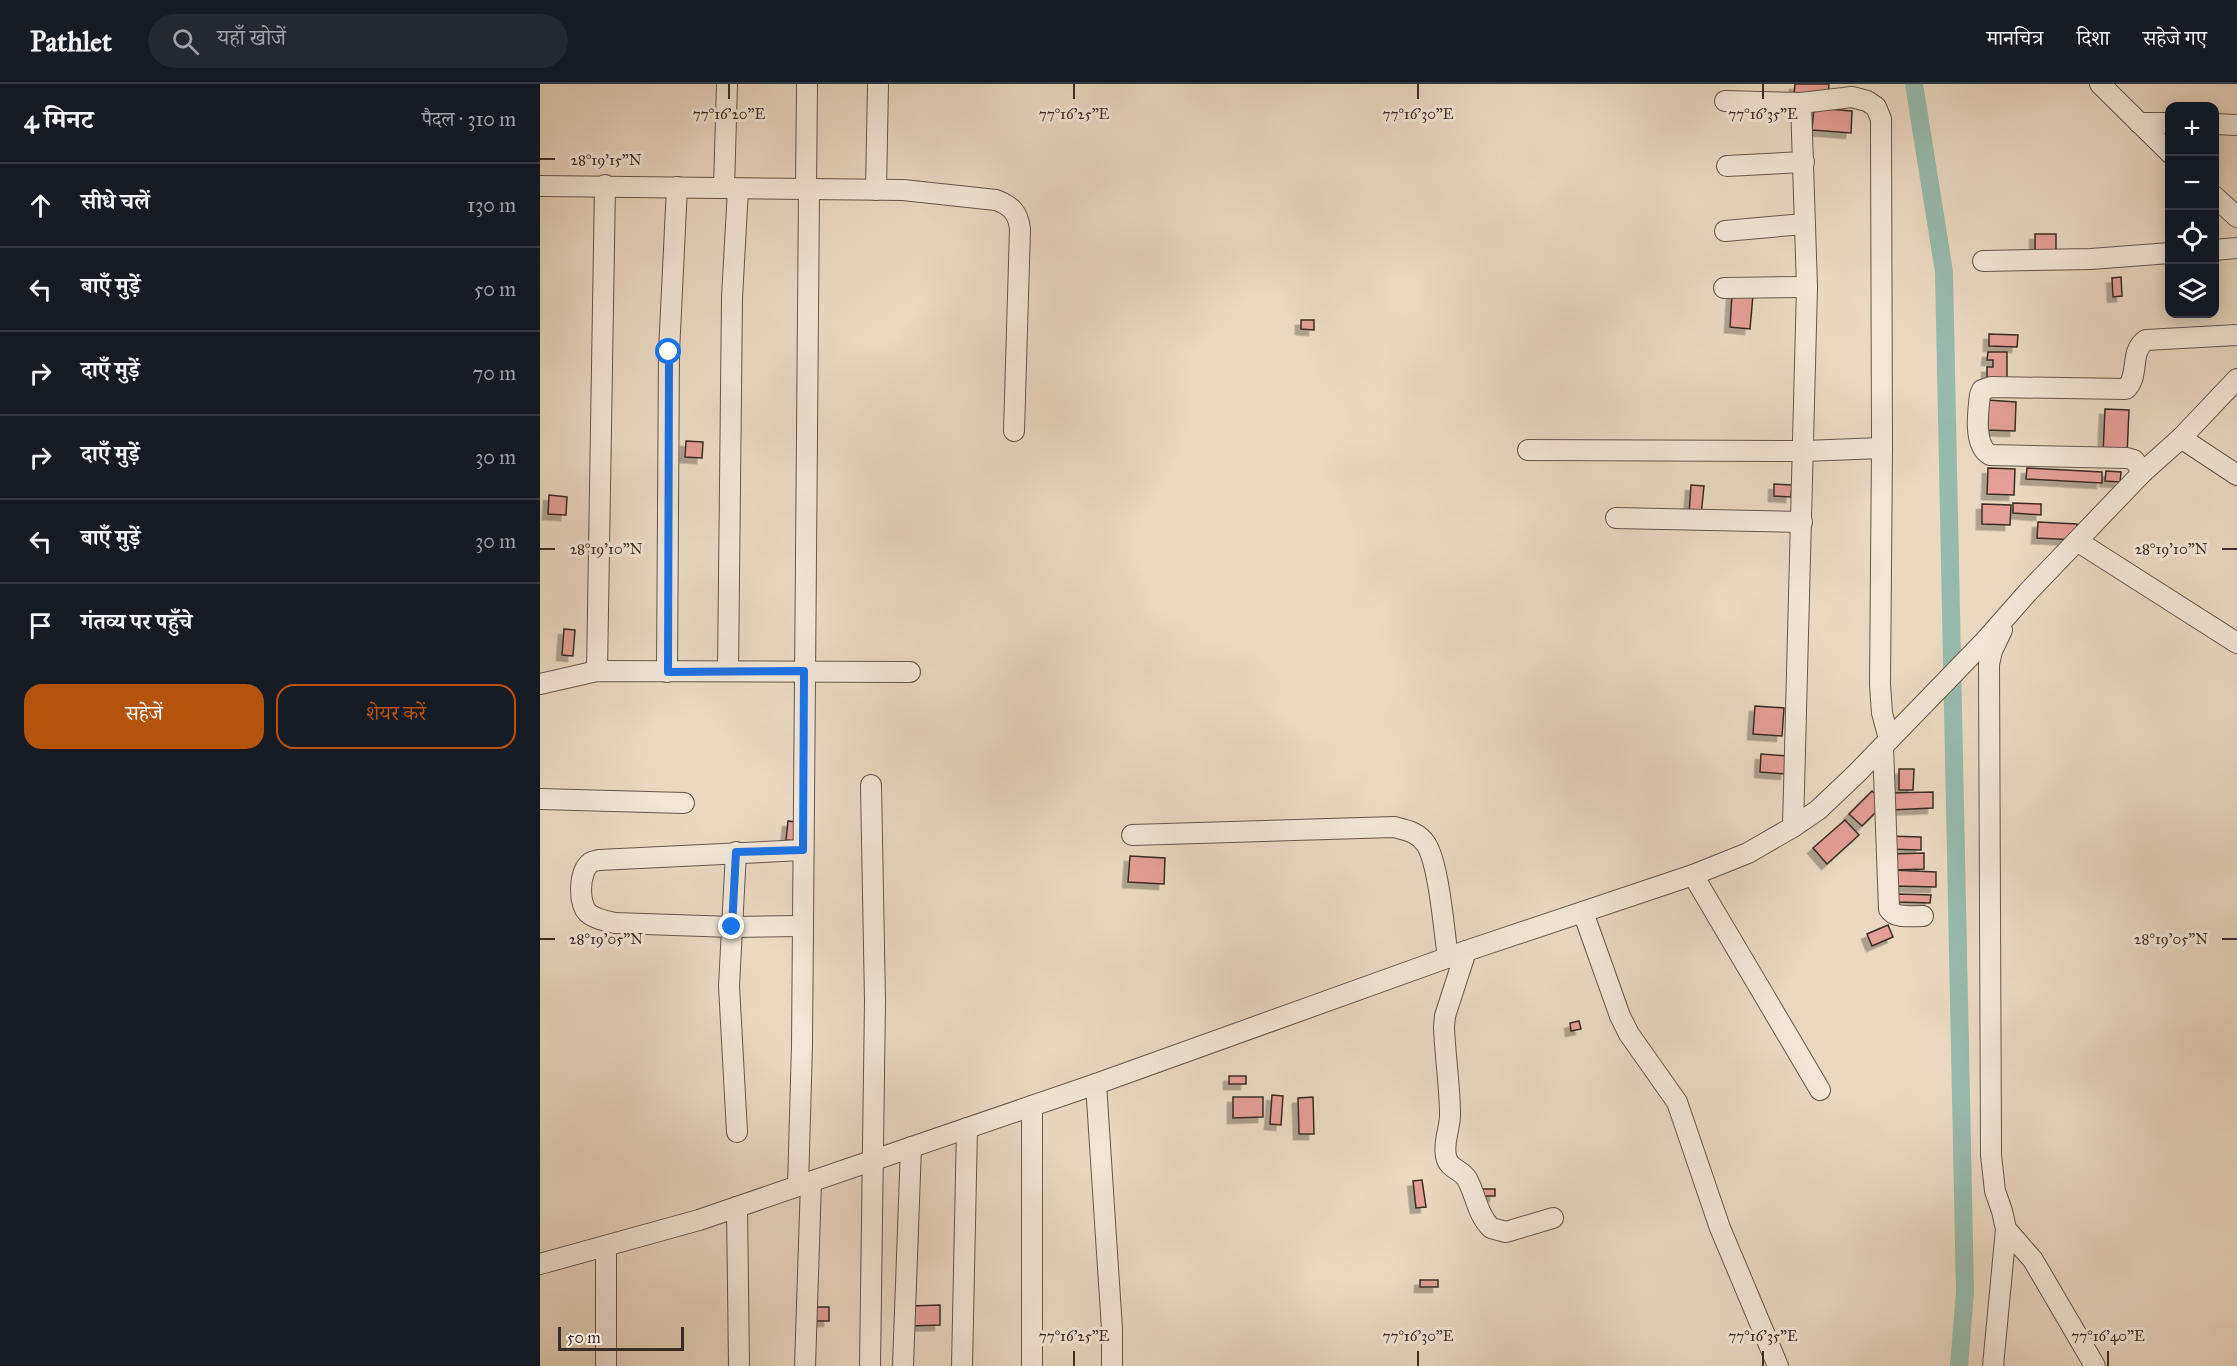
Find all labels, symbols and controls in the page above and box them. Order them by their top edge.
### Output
search box [148,14,568,68]
text: Pathlet [30,24,112,59]
text: यहाँ खोजें [217,24,286,51]
icon: search [169,25,202,58]
text: मानचित्र [1986,25,2043,51]
text: दिशा [2076,25,2110,51]
text: सहेजे गए [2143,25,2207,51]
map controls [2165,102,2219,318]
button: + [2165,102,2219,156]
text: 4 मिनट [24,103,93,135]
text: 77°16'20"E [693,105,766,123]
text: 77°16'25"E [1039,105,1110,123]
text: 77°16'30"E [1382,105,1454,123]
text: 77°16'35"E [1728,105,1798,123]
text: पैदल · 310 m [422,107,516,131]
text: 28°19'15"N [571,151,642,169]
button: − [2165,156,2219,210]
text: सीधे चलें [81,188,150,215]
icon: ahead [24,189,57,222]
text: 130 m [467,193,516,217]
button: locate [2165,210,2219,264]
button: layers [2165,264,2219,318]
text: बाएँ मुड़ें [81,272,140,299]
icon: left [24,273,57,306]
text: 50 m [474,277,516,301]
route start [655,338,681,364]
text: दाएँ मुड़ें [81,356,140,383]
icon: right [24,357,57,390]
text: 70 m [473,361,516,385]
text: दाएँ मुड़ें [81,440,140,467]
icon: right [24,441,57,474]
text: 30 m [475,445,516,469]
text: बाएँ मुड़ें [81,524,140,551]
icon: left [24,525,57,558]
text: 30 m [475,529,516,553]
text: 28°19'10"N [570,540,643,558]
text: 28°19'10"N [2135,540,2208,558]
text: गंतव्य पर पहुँचे [81,608,192,635]
icon: arrive [24,609,57,642]
button: सहेजें [24,684,264,749]
button: शेयर करें [276,684,516,749]
route end [718,913,744,939]
text: 28°19'05"N [569,930,643,948]
text: 28°19'05"N [2134,930,2208,948]
scale bar [558,1324,684,1352]
text: 77°16'25"E [1039,1327,1110,1345]
text: 77°16'30"E [1382,1327,1454,1345]
text: 77°16'35"E [1728,1327,1798,1345]
text: 77°16'40"E [2071,1327,2145,1345]
text: 50 m [567,1328,601,1347]

